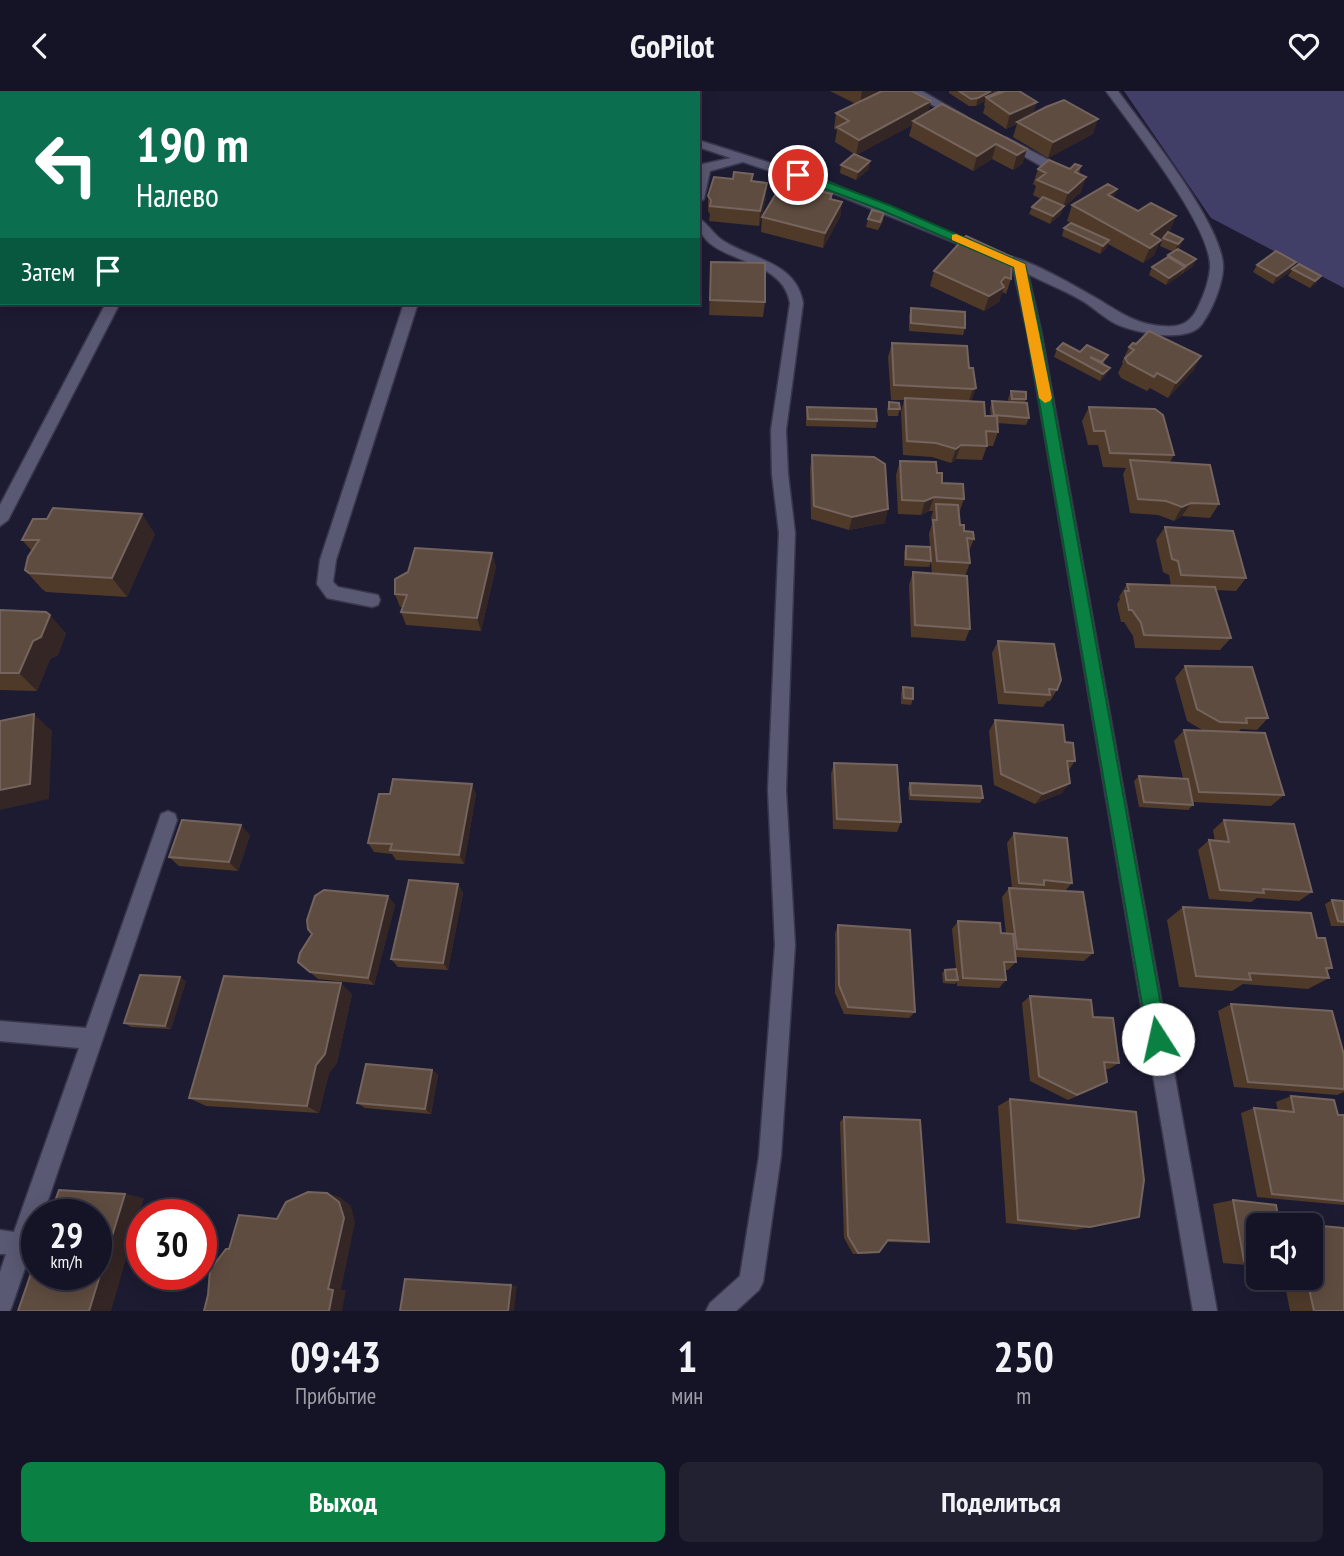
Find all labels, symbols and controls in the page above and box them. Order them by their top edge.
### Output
text: GoPilot [630,25,714,67]
icon: back [21,27,59,65]
icon: heart [1285,27,1323,65]
text: 190 m [136,112,249,176]
icon: left [21,119,112,210]
pin [768,145,828,205]
icon: arrive [779,156,817,194]
text: Налево [136,174,219,216]
icon: arrive [89,252,127,290]
text: Затем [21,255,75,288]
position arrow [1121,1002,1195,1076]
speed limit sign: 30 [126,1199,217,1290]
text: 29 [50,1212,83,1258]
map controls [1246,1213,1323,1290]
button: sound [1246,1213,1323,1290]
text: km/h [51,1250,82,1273]
text: 09:43 [290,1329,381,1384]
text: 1 [677,1329,697,1384]
text: 250 [994,1329,1054,1384]
text: Прибытие [295,1381,376,1410]
text: мин [671,1381,703,1410]
text: m [1016,1381,1031,1410]
button: Выход [21,1462,665,1542]
button: Поделиться [679,1462,1323,1542]

